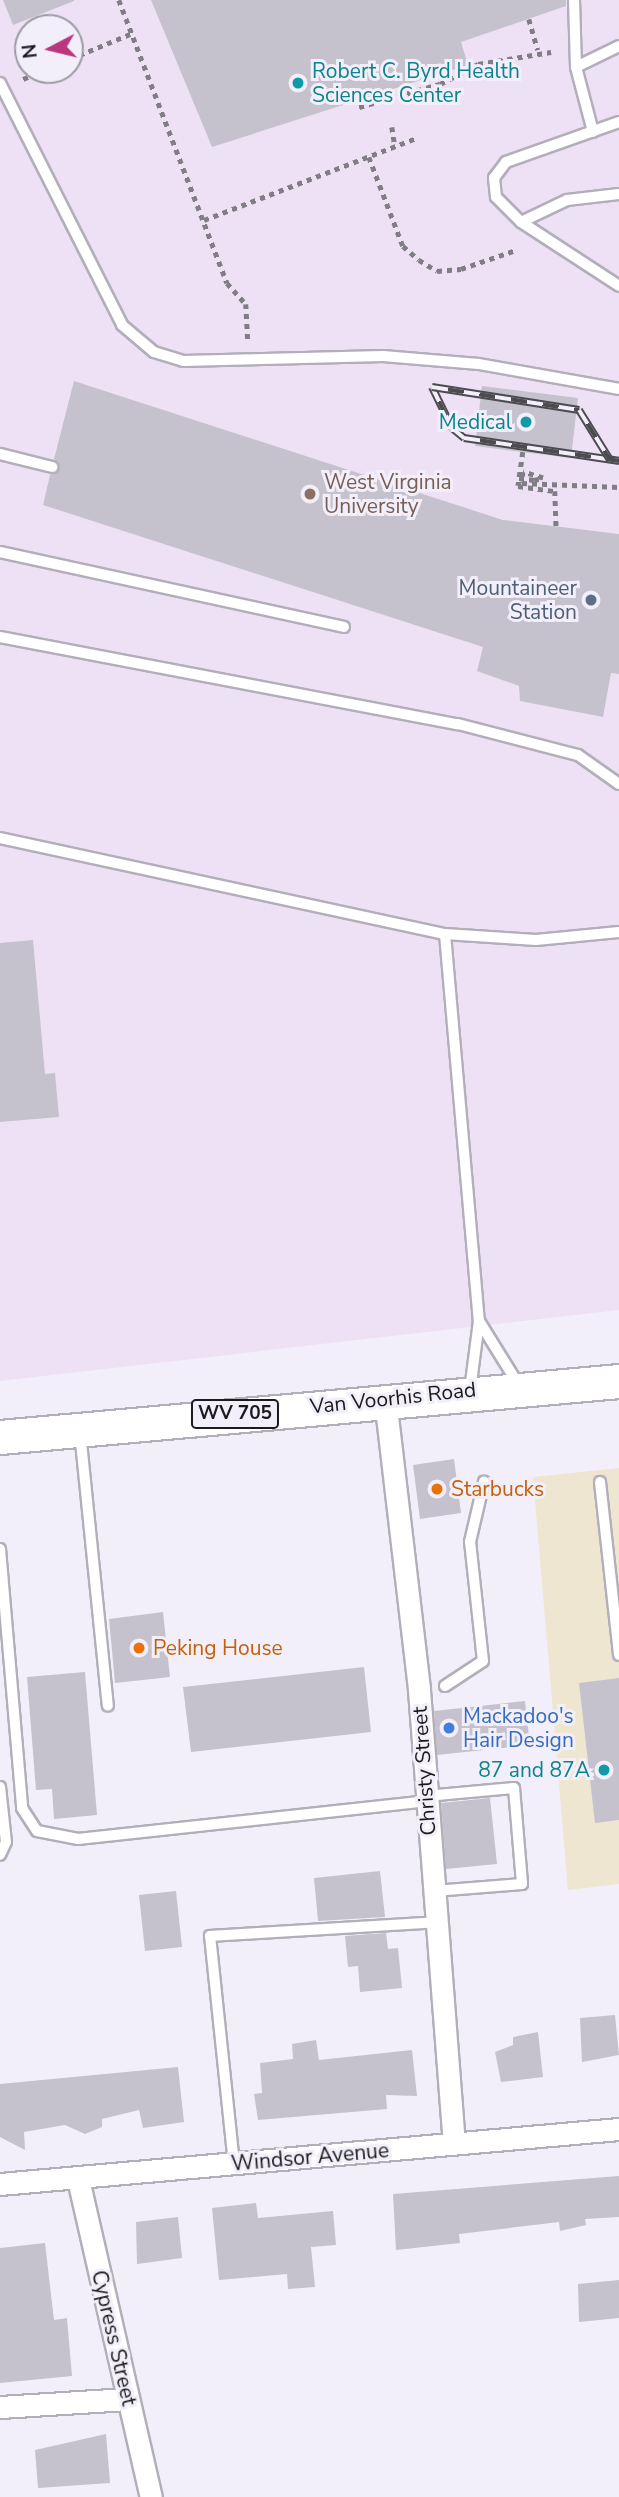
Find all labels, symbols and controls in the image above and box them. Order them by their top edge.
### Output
north arrow [14,14,84,84]
text: N [16,43,44,60]
place label: Robert C. Byrd Health Sciences Center [312,58,520,108]
marker: Robert C. Byrd Health Sciences Center [290,75,306,91]
place label: Medical [439,409,512,435]
marker: Medical [518,414,534,430]
place label: West Virginia University [324,469,452,519]
marker: West Virginia University [302,486,318,502]
place label: Mountaineer Station [459,575,577,625]
marker: Mountaineer Station [583,592,599,608]
street label: Van Voorhis Road [309,1377,477,1419]
road number: WV 705 [190,1398,280,1430]
place label: Starbucks [451,1476,544,1502]
marker: Starbucks [429,1481,445,1497]
place label: Peking House [153,1635,283,1661]
marker: Peking House [131,1640,147,1656]
place label: Mackadoo's Hair Design [463,1703,574,1753]
street label: Christy Street [407,1706,441,1836]
marker: Mackadoo's Hair Design [441,1720,457,1736]
place label: 87 and 87A [478,1757,590,1783]
marker: 87 and 87A [596,1762,612,1778]
street label: Windsor Avenue [230,2138,390,2176]
street label: Cypress Street [86,2268,142,2408]

